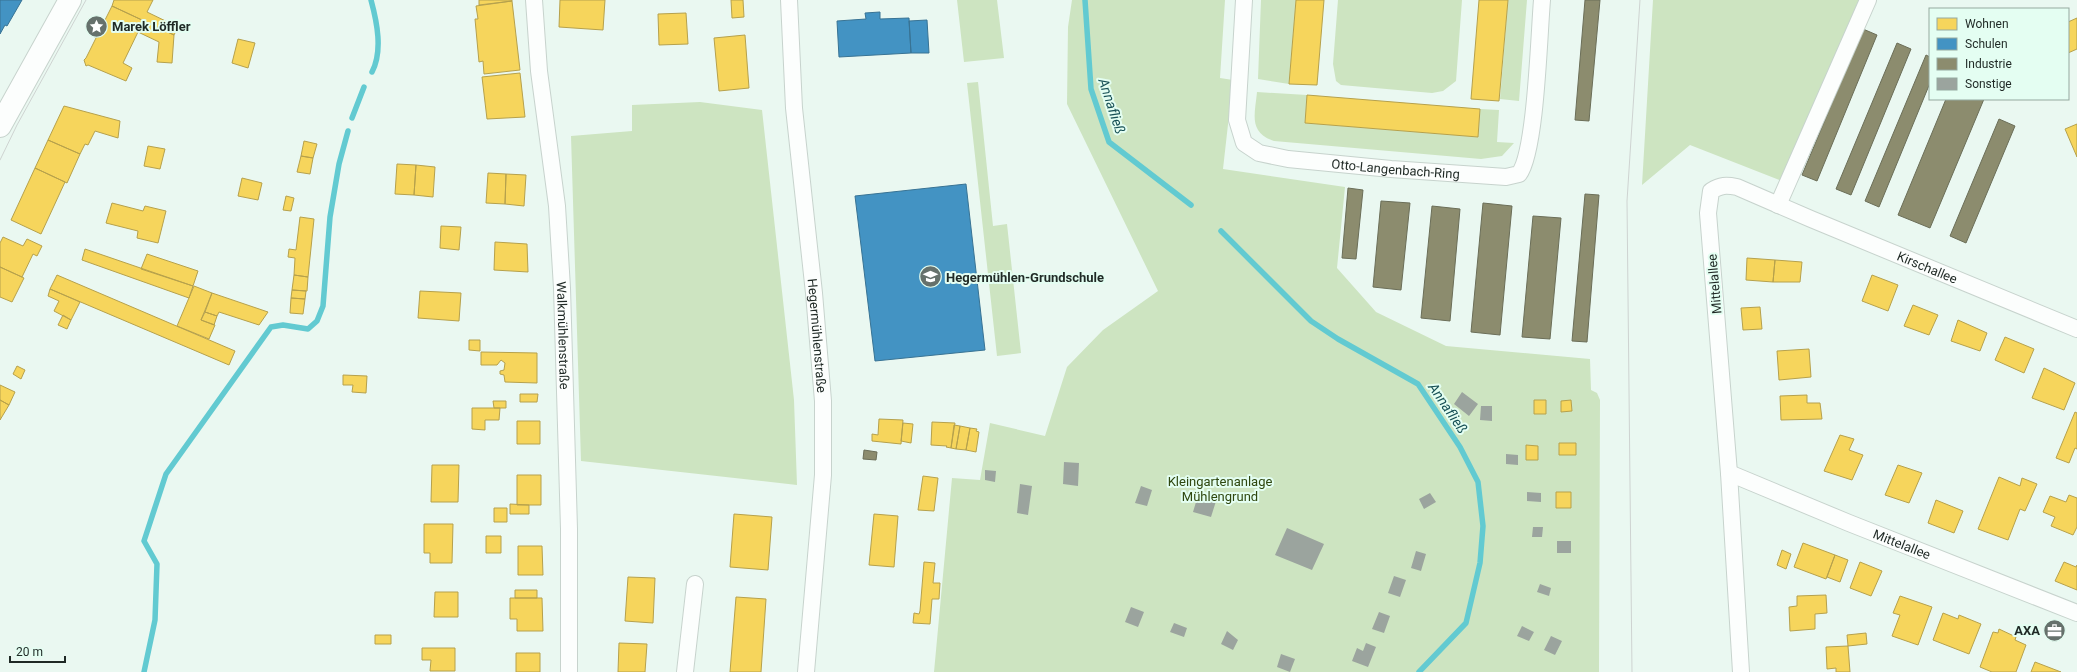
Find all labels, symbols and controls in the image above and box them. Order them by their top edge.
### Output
legend [1929,8,2069,100]
place icon: Marek Löffler [84,13,110,39]
text: Wohnen [1965,17,2009,31]
place label: Marek Löffler [112,19,191,34]
text: Schulen [1965,37,2008,51]
text: Industrie [1965,57,2012,71]
water label: Annafließ [1095,75,1128,136]
text: Sonstige [1965,77,2012,91]
street label: Otto-Langenbach-Ring [1331,156,1460,182]
street label: Kirschallee [1895,248,1959,287]
street label: Mittelallee [1704,253,1725,315]
school or university icon: Hegermühlen-Grundschule [918,264,944,290]
place label: Hegermühlen-Grundschule [946,270,1104,285]
street label: Hegermühlenstraße [804,278,829,394]
street label: Walkmühlenstraße [554,281,572,390]
water label: Annafließ [1425,379,1471,436]
park label: Kleingartenanlage Mühlengrund [1168,474,1272,504]
street label: Mittelallee [1871,526,1933,562]
office icon: AXA [2042,617,2068,643]
place label: AXA [2014,623,2040,638]
scale bar [10,638,65,664]
text: 20 m [16,645,43,659]

